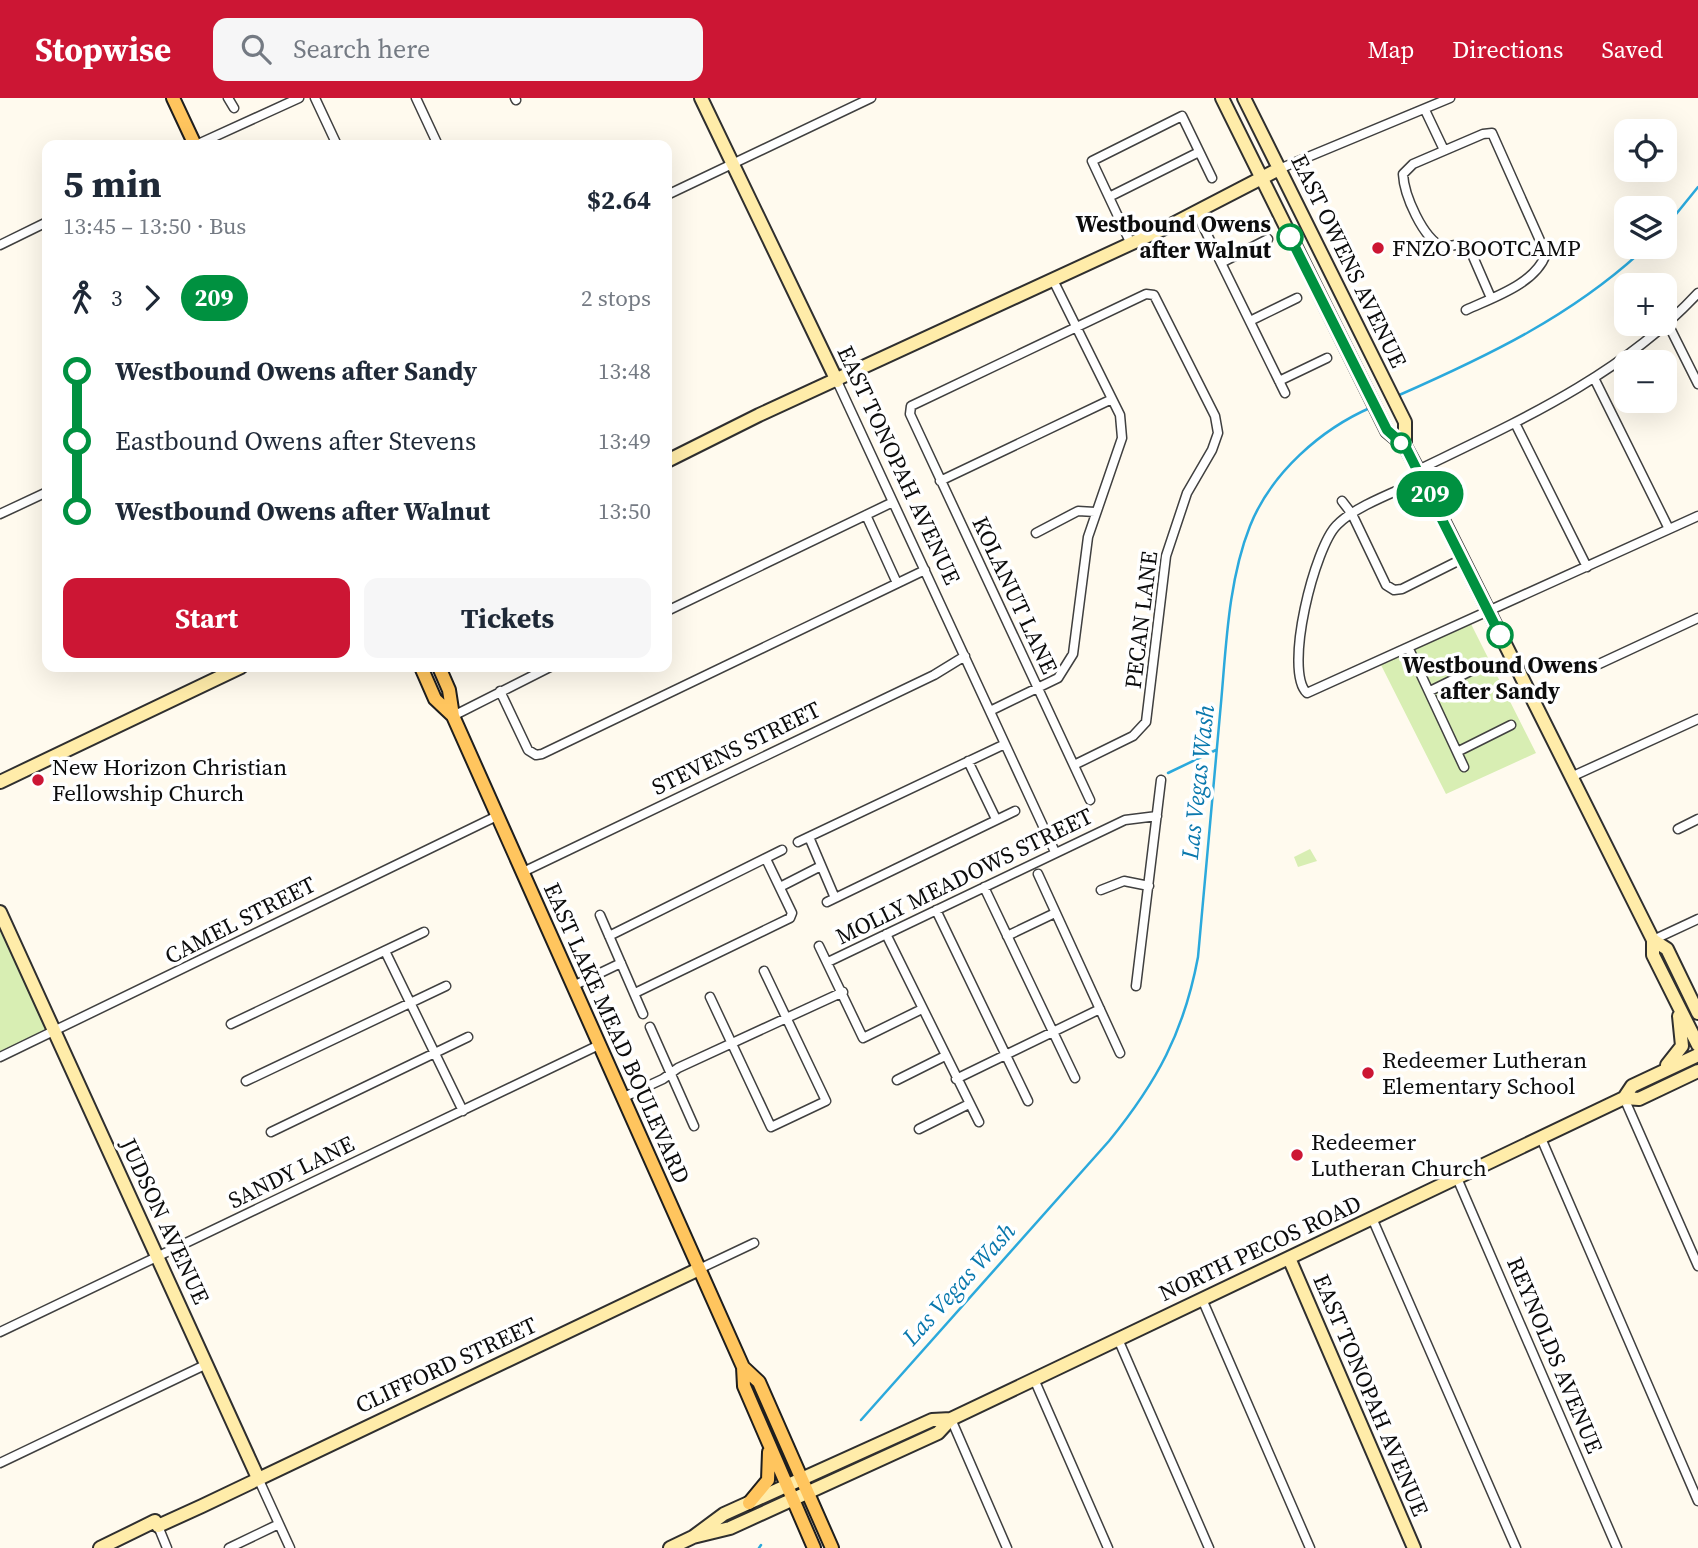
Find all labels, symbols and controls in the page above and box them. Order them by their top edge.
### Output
search box [213,18,703,81]
text: Stopwise [35,27,171,72]
icon: search [237,30,275,68]
text: Search here [293,31,430,67]
text: Map [1367,33,1414,66]
text: Directions [1452,33,1563,66]
text: Saved [1601,33,1663,66]
map controls [1614,119,1677,413]
button: locate [1614,119,1677,182]
street label: EAST OWENS AVENUE [1283,149,1415,373]
text: 5 min [63,158,162,210]
text: $2.64 [587,182,651,218]
button: layers [1614,196,1677,259]
place label: Westbound Owens after Walnut [1076,208,1272,266]
text: 13:45 – 13:50 · Bus [63,210,246,242]
marker: Westbound Owens after Walnut [1277,224,1303,250]
place label: FNZO BOOTCAMP [1392,232,1581,264]
marker: FNZO BOOTCAMP [1370,240,1386,256]
button: + [1614,273,1677,336]
icon: walk [63,279,101,317]
icon: forward [133,279,171,317]
text: 209 [195,281,234,314]
text: 3 [111,282,123,314]
text: 2 stops [581,282,651,314]
street label: EAST TONOPAH AVENUE [830,340,968,590]
button: − [1614,350,1677,413]
text: Westbound Owens after Sandy [115,353,477,389]
text: 13:48 [598,355,651,387]
text: Eastbound Owens after Stevens [115,423,476,459]
text: 13:49 [598,425,651,457]
unlabelled marker [1391,433,1411,453]
line badge: 209 [1390,471,1470,517]
text: 209 [1410,477,1450,510]
text: Westbound Owens after Walnut [115,493,490,529]
text: 13:50 [598,495,651,527]
street label: KOLANUT LANE [964,511,1066,679]
street label: PECAN LANE [1117,549,1165,691]
button: Start [63,578,350,658]
button: Tickets [364,578,651,658]
marker: Westbound Owens after Sandy [1487,622,1513,648]
place label: Westbound Owens after Sandy [1402,649,1598,707]
street label: STEVENS STREET [646,693,826,803]
water label: Las Vegas Wash [1173,703,1222,862]
place label: New Horizon Christian Fellowship Church [52,751,287,809]
marker: New Horizon Christian Fellowship Church [30,772,46,788]
street label: MOLLY MEADOWS STREET [830,800,1098,952]
street label: CAMEL STREET [159,868,321,972]
street label: EAST LAKE MEAD BOULEVARD [536,877,698,1189]
place label: Redeemer Lutheran Elementary School [1382,1044,1587,1102]
marker: Redeemer Lutheran Elementary School [1360,1065,1376,1081]
place label: Redeemer Lutheran Church [1311,1126,1487,1184]
street label: SANDY LANE [223,1128,359,1216]
street label: JUDSON AVENUE [112,1132,218,1309]
marker: Redeemer Lutheran Church [1289,1147,1305,1163]
street label: NORTH PECOS ROAD [1153,1187,1367,1309]
water label: Las Vegas Wash [894,1215,1023,1353]
street label: REYNOLDS AVENUE [1499,1252,1611,1458]
street label: EAST TONOPAH AVENUE [1305,1269,1437,1521]
street label: CLIFFORD STREET [350,1309,542,1421]

